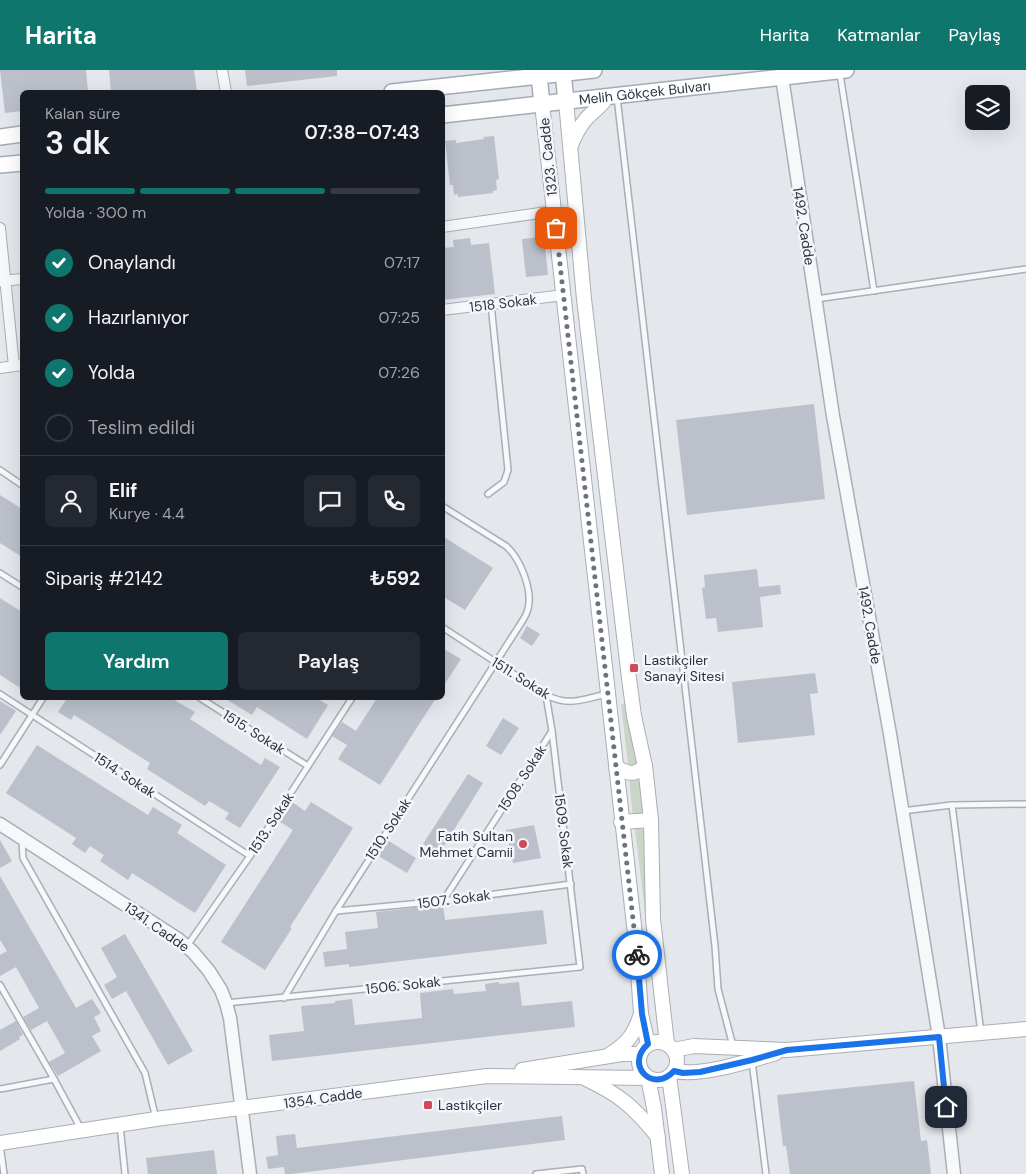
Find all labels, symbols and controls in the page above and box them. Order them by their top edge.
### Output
text: Harita [25,20,97,51]
text: Harita [760,23,809,47]
text: Katmanlar [837,23,921,47]
text: Paylaş [949,23,1001,47]
street label: Melih Gökçek Bulvarı [578,76,712,109]
map controls [965,85,1010,130]
button: layers [965,85,1010,130]
text: Kalan süre [45,103,120,124]
street label: 1323. Cadde [535,117,561,197]
text: 07:38–07:43 [305,120,420,145]
text: 3 dk [45,122,110,164]
street label: 1492. Cadde [789,186,819,267]
text: Yolda · 300 m [45,202,146,223]
pin [535,207,577,249]
icon: bag [542,214,570,242]
icon: check [45,249,73,277]
text: Onaylandı [88,250,176,275]
text: 07:17 [384,252,420,273]
street label: 1518 Sokak [468,290,538,316]
icon: check [45,304,73,332]
text: Hazırlanıyor [88,305,189,330]
text: 07:25 [379,307,420,328]
icon: check [45,359,73,387]
text: Yolda [88,360,135,385]
text: 07:26 [378,362,420,383]
text: Teslim edildi [88,415,195,440]
button: person [45,475,97,527]
button: chat [304,475,356,527]
button: phone [368,475,420,527]
text: Elif [109,478,137,503]
text: Kurye · 4.4 [109,503,185,524]
text: Sipariş #2142 [45,566,163,591]
text: ₺592 [370,566,420,591]
street label: 1492. Cadde [854,584,886,666]
button: Yardım [45,632,228,690]
button: Paylaş [238,632,420,690]
place label: Lastikçiler Sanayi Sitesi [644,651,724,685]
street label: 1511. Sokak [488,653,554,703]
marker: Lastikçiler Sanayi Sitesi [628,662,640,674]
street label: 1515. Sokak [219,706,289,758]
street label: 1508. Sokak [494,741,550,815]
street label: 1514. Sokak [91,748,159,802]
street label: 1513. Sokak [244,789,298,857]
street label: 1509. Sokak [550,792,578,870]
street label: 1510. Sokak [361,794,415,864]
place label: Fatih Sultan Mehmet Camii [419,827,513,861]
marker: Fatih Sultan Mehmet Camii [517,838,529,850]
street label: 1507. Sokak [416,886,492,912]
street label: 1341. Cadde [121,898,193,956]
courier [612,930,662,980]
icon: bike [623,941,651,969]
street label: 1506. Sokak [365,972,441,998]
street label: 1354. Cadde [282,1084,364,1112]
pin [925,1086,967,1128]
icon: home [932,1093,960,1121]
place label: Lastikçiler [438,1096,502,1114]
marker: Lastikçiler [422,1099,434,1111]

